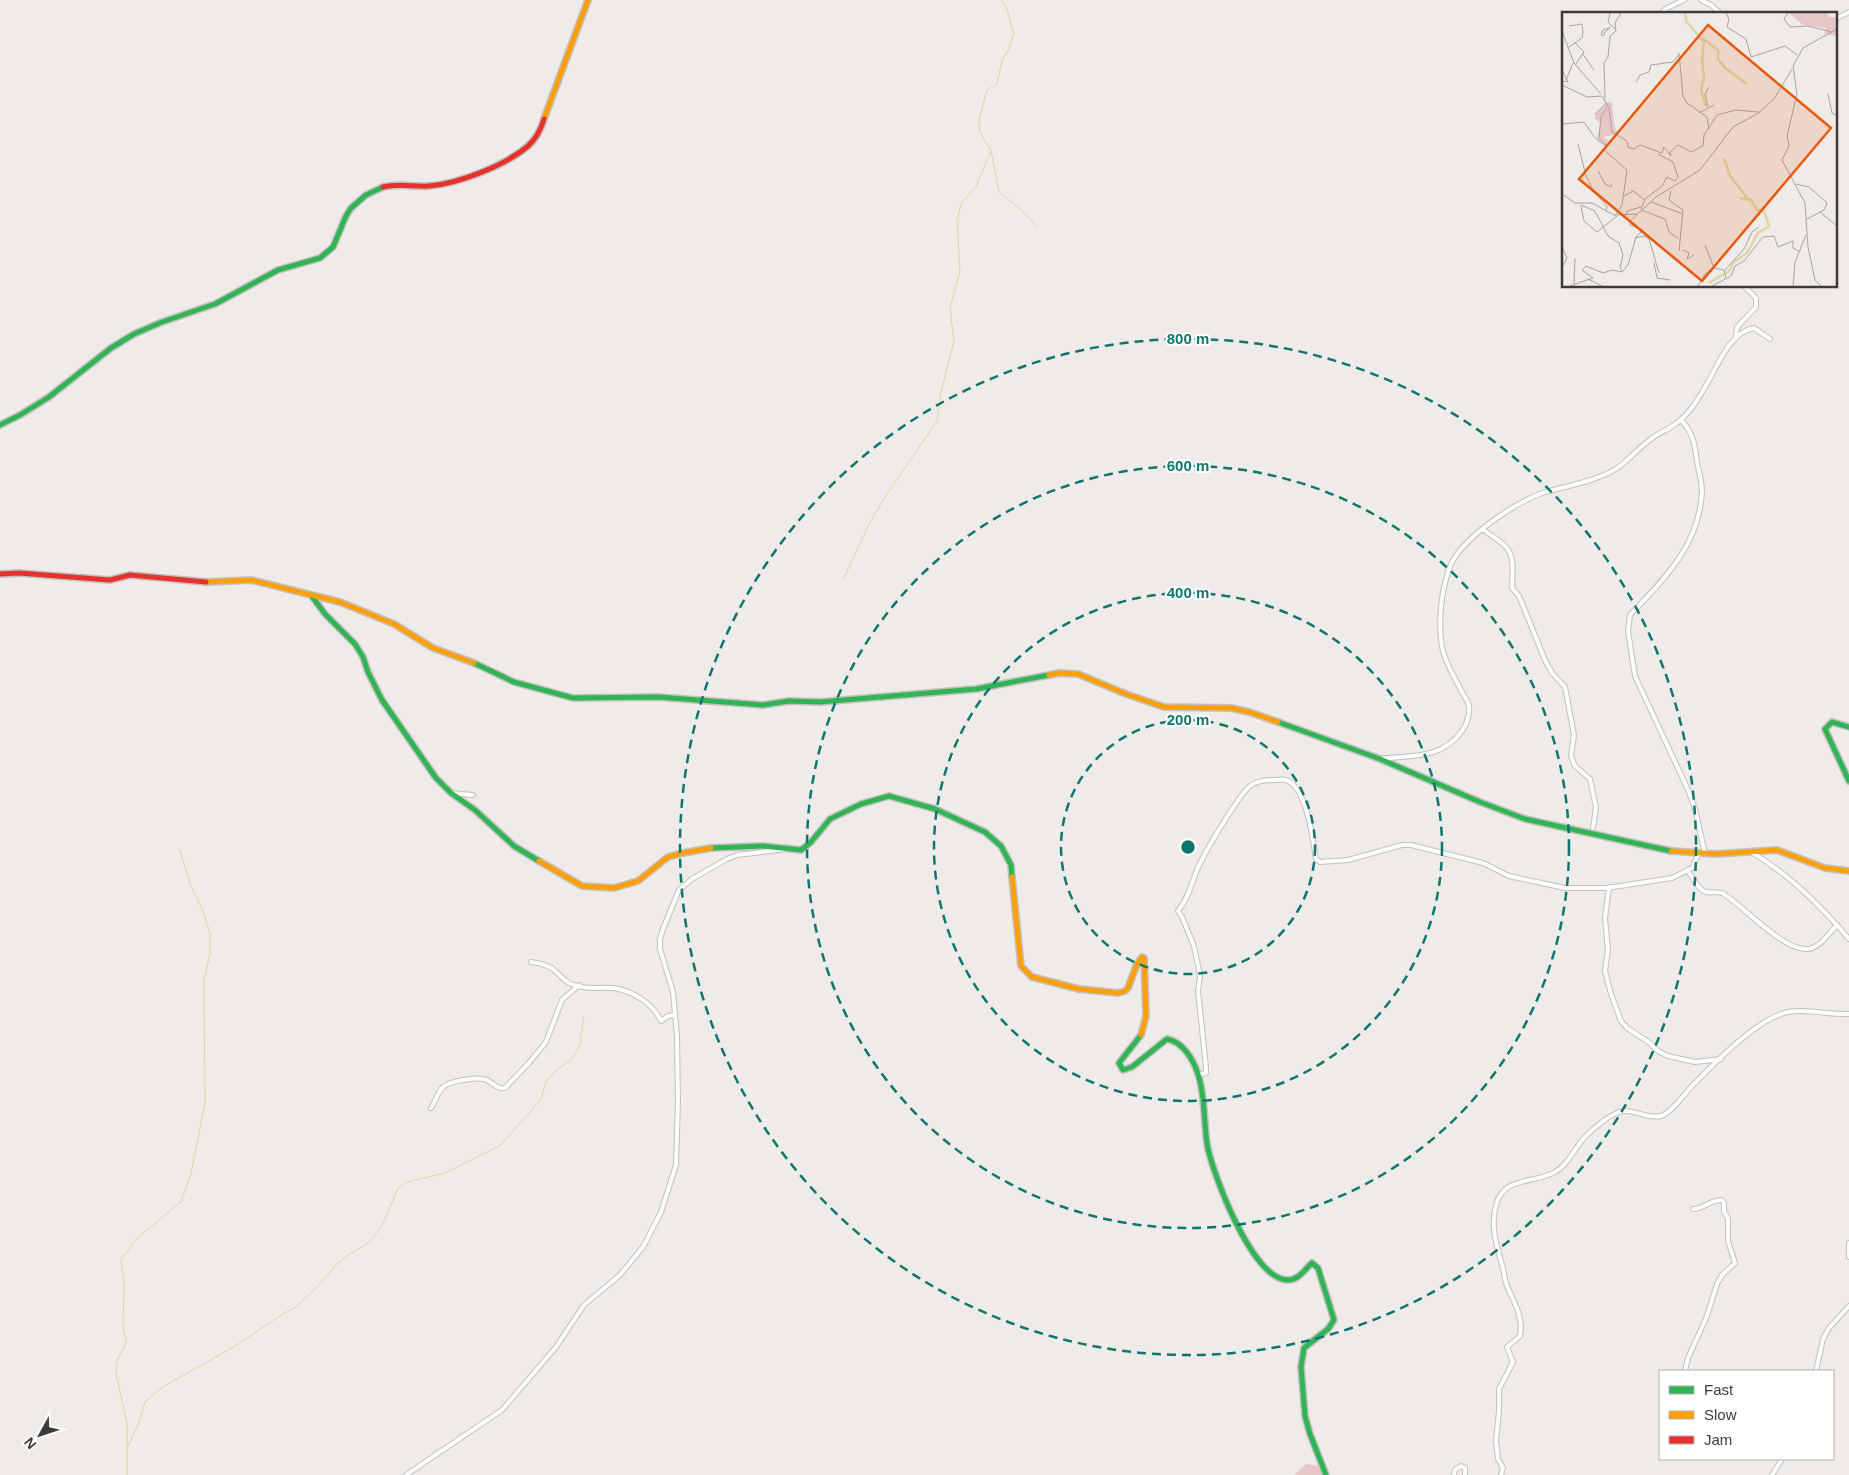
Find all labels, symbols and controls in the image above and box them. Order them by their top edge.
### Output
inset map [1562,12,1836,288]
text: 800 m [1167,330,1209,347]
text: 600 m [1167,457,1209,474]
text: 400 m [1167,584,1209,601]
text: 200 m [1167,711,1209,728]
centre of rings [1179,838,1197,856]
legend [1659,1370,1834,1460]
text: Fast [1704,1381,1734,1398]
text: Slow [1704,1406,1737,1423]
north arrow [15,1410,65,1460]
text: Jam [1704,1431,1732,1448]
text: N [21,1434,39,1452]

